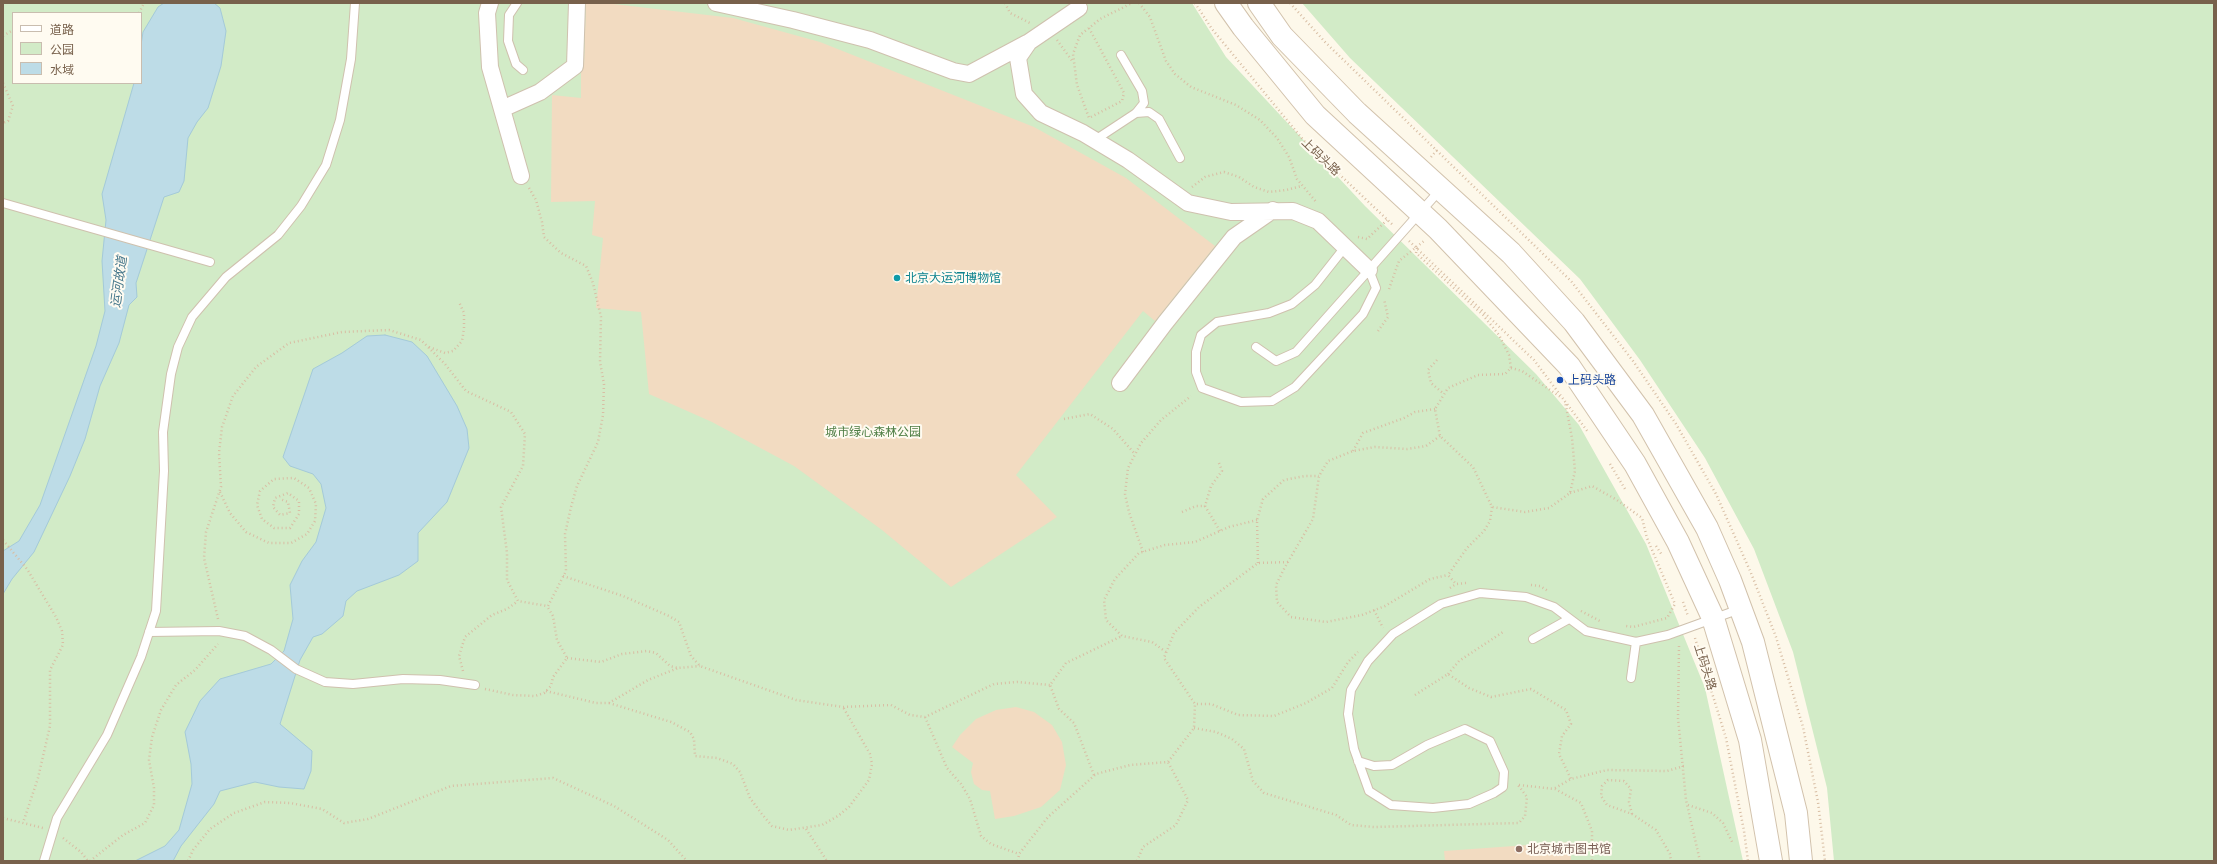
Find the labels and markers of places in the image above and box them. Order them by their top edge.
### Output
place label: 北京大运河博物馆 [905,271,1001,285]
marker: 北京大运河博物馆 [892,273,902,283]
place label: 上码头路 [1568,373,1616,387]
marker: 上码头路 [1555,375,1565,385]
place label: 北京城市图书馆 [1527,842,1611,856]
marker: 北京城市图书馆 [1514,844,1524,854]

